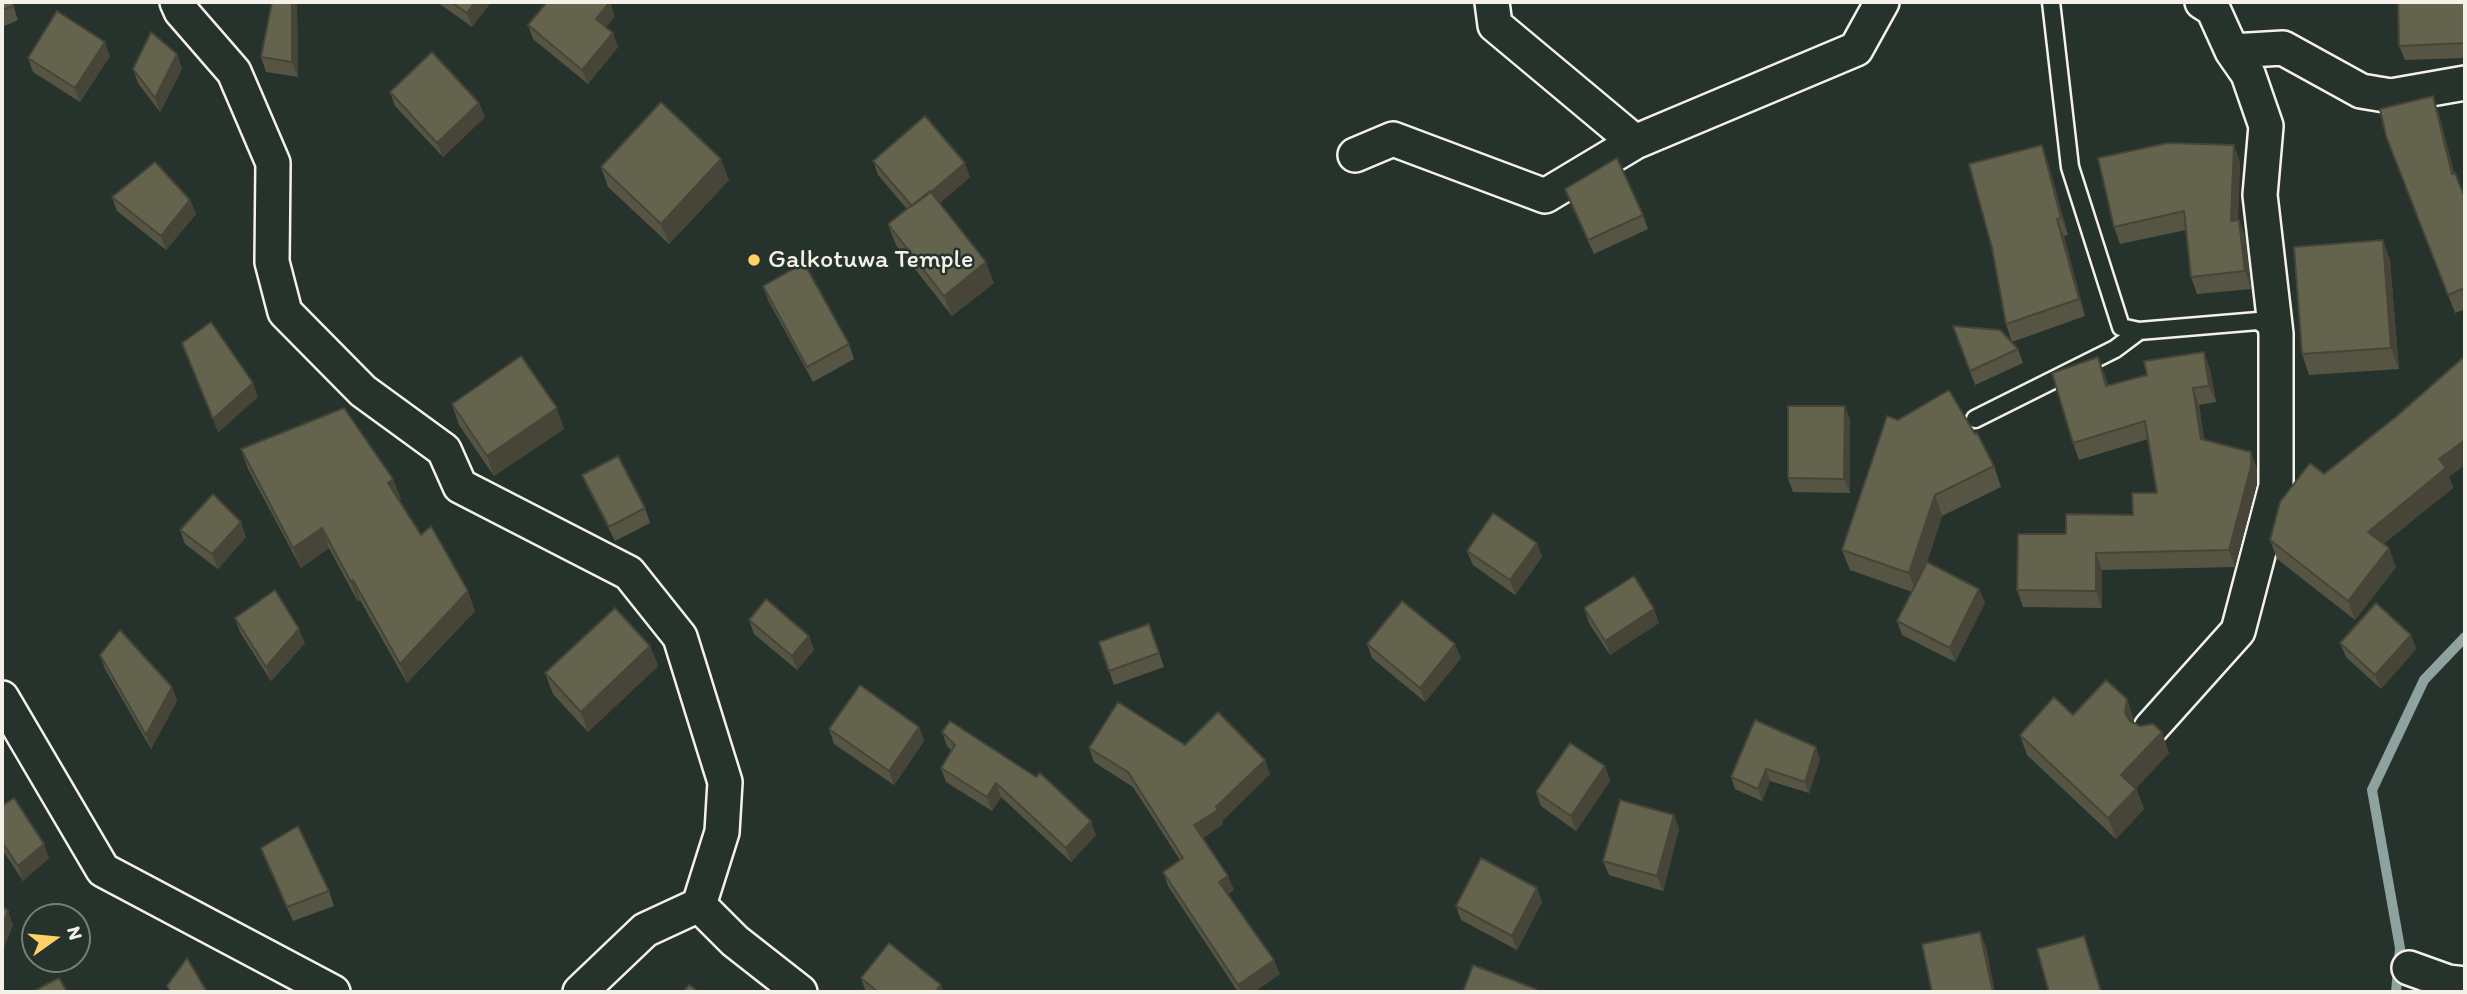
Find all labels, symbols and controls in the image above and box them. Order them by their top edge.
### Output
place label: Galkotuwa Temple [768,244,973,276]
marker: Galkotuwa Temple [746,252,762,268]
north arrow [21,903,91,973]
text: N [62,924,88,942]

